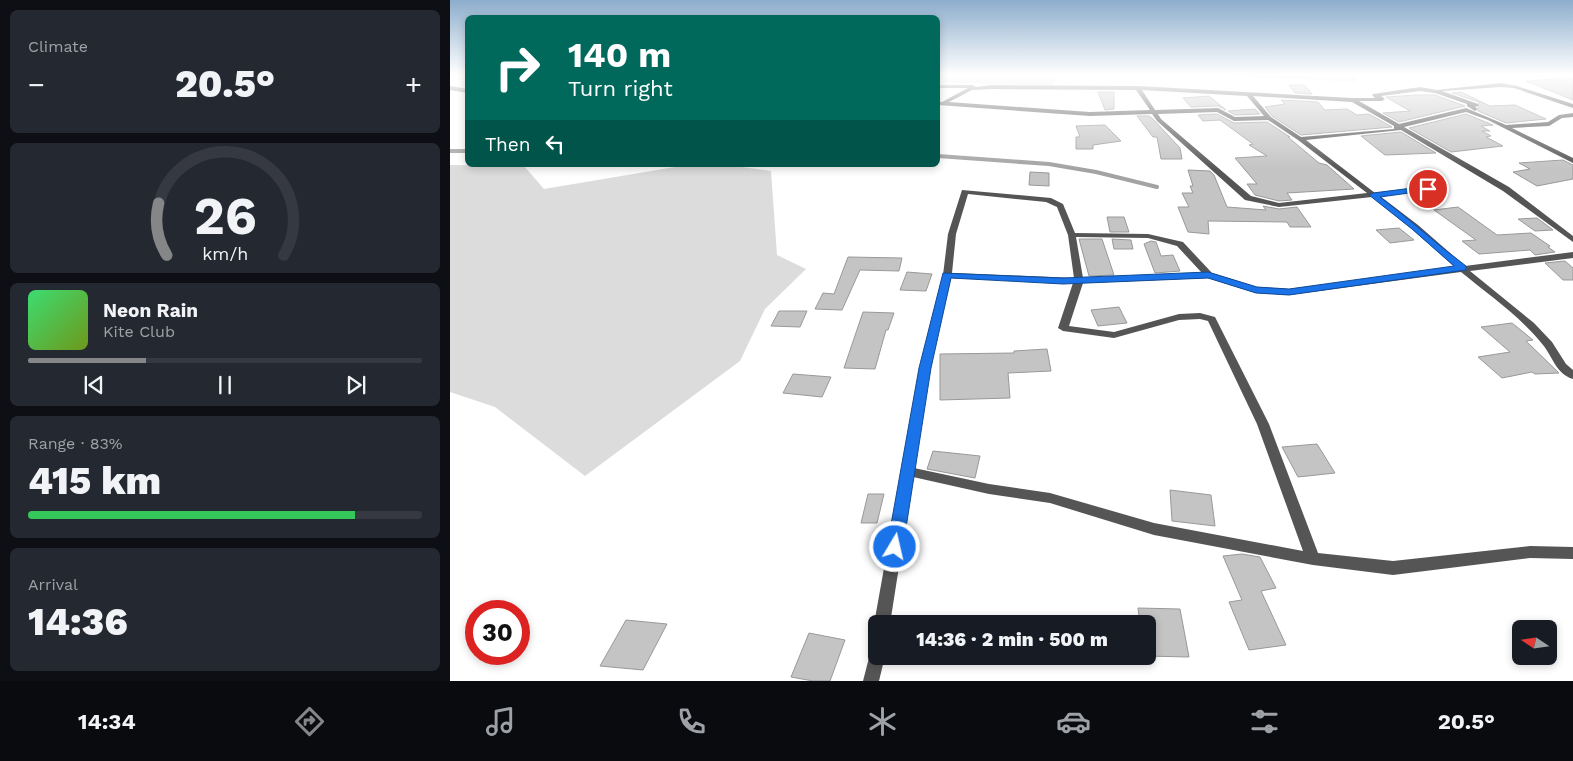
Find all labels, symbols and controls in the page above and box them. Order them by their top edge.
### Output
text: 140 m [568,34,671,76]
icon: right [485,35,550,100]
text: Climate [28,37,88,56]
text: 20.5° [175,62,275,106]
text: − [28,68,45,101]
text: + [405,68,422,101]
text: Turn right [568,76,673,101]
icon: left [541,130,569,158]
text: Then [485,133,531,156]
pin [1407,168,1449,210]
icon: arrive [1414,175,1442,203]
text: 26 [193,186,257,247]
text: km/h [202,243,248,264]
text: Neon Rain [103,299,198,322]
text: Kite Club [103,322,175,341]
icon: previous [80,371,108,399]
icon: pause [211,371,239,399]
icon: next [342,371,370,399]
text: Range · 83% [28,434,122,453]
text: 415 km [28,459,161,503]
position arrow [868,520,920,572]
text: Arrival [28,575,78,594]
text: 14:36 [28,600,128,644]
speed limit sign: 30 [465,600,530,665]
north arrow [1512,620,1558,665]
map controls [1512,620,1557,665]
text: 14:36 · 2 min · 500 m [916,628,1108,651]
icon: directions [292,704,327,739]
icon: music [483,704,518,739]
icon: phone [674,704,709,739]
icon: climate [865,704,900,739]
icon: car [1056,704,1091,739]
icon: filters [1247,704,1282,739]
text: 14:34 [78,709,136,734]
text: 20.5° [1438,709,1495,734]

